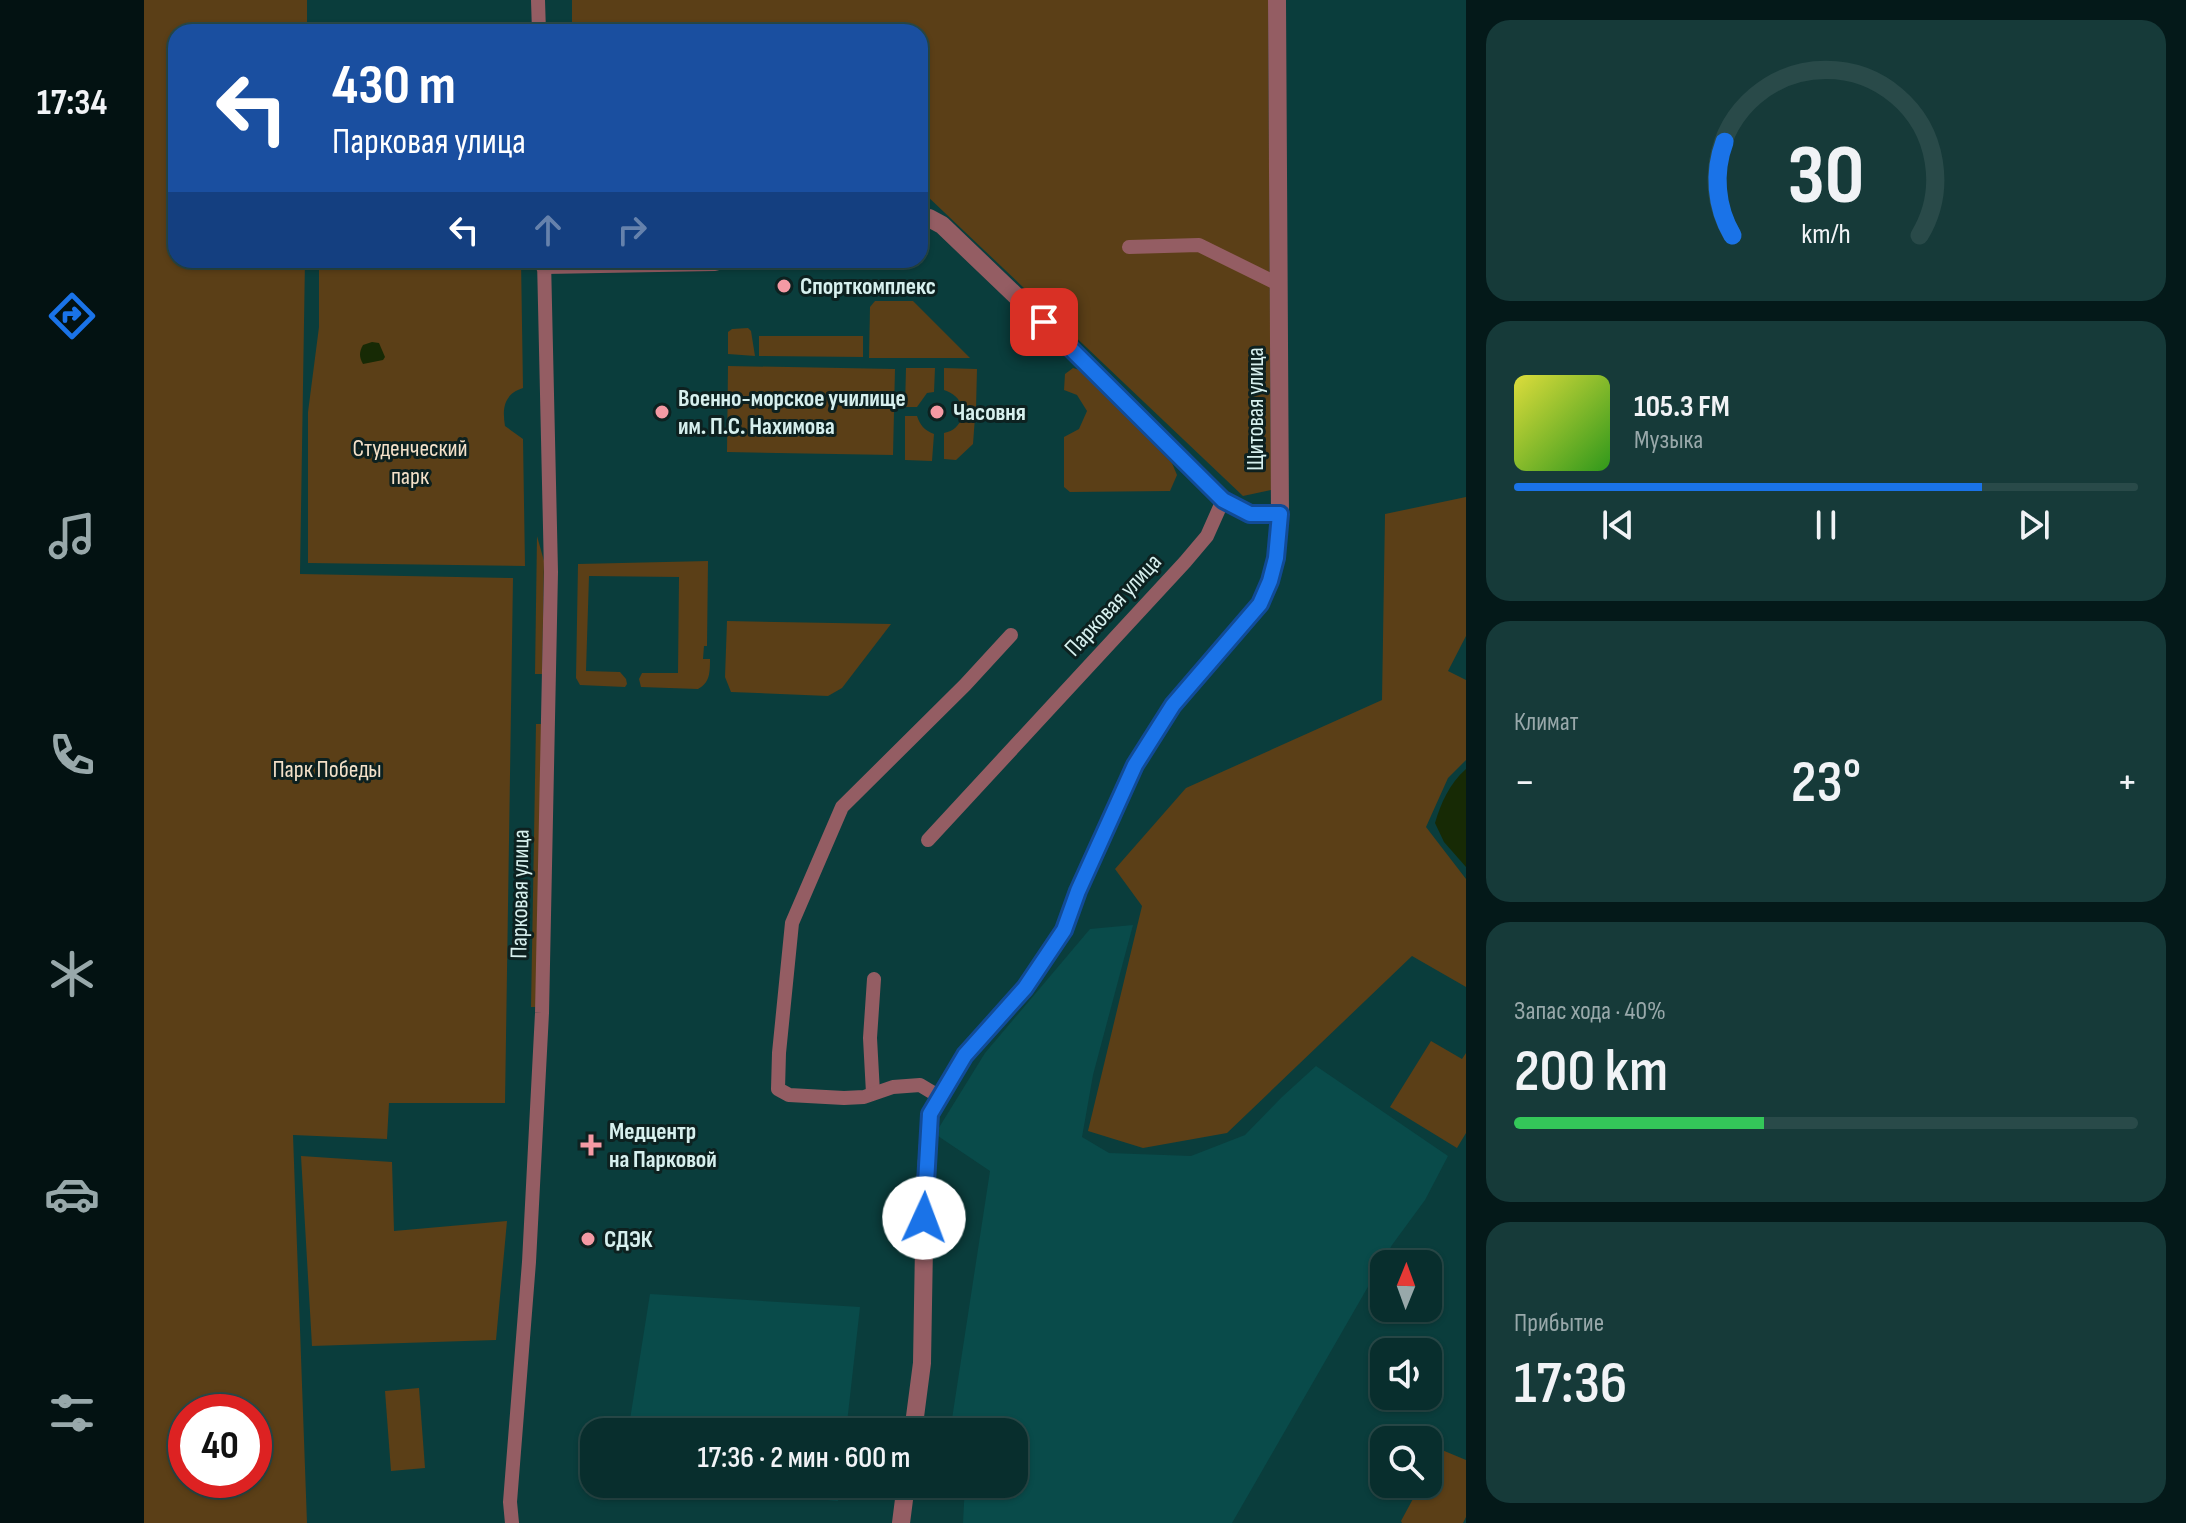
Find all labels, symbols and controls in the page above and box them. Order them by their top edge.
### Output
text: 430 m [332,53,456,120]
icon: left [200,56,304,160]
text: 17:34 [37,82,107,125]
text: Парковая улица [332,121,526,164]
text: 30 [1788,127,1864,227]
icon: left [442,208,486,252]
icon: ahead [526,208,570,252]
icon: right [610,208,654,252]
text: km/h [1801,217,1851,252]
place label: Спорткомплекс [800,272,936,301]
marker: Спорткомплекс [775,277,793,295]
icon: directions [44,288,100,344]
pin [1010,288,1078,356]
icon: arrive [1022,300,1066,344]
street label: Щитовая улица [1241,347,1270,471]
place label: Военно-морское училище им. П.С. Нахимова [678,384,906,441]
text: 105.3 FM [1634,389,1730,425]
place label: Часовня [953,398,1026,427]
marker: Военно-морское училище им. П.С. Нахимова [653,403,671,421]
marker: Часовня [928,403,946,421]
text: Музыка [1634,425,1703,456]
park label: Студенческий парк [352,434,468,491]
icon: previous [1596,503,1640,547]
icon: pause [1804,503,1848,547]
icon: next [2012,503,2056,547]
icon: music [44,508,100,564]
street label: Парковая улица [1058,548,1168,662]
text: Климат [1514,707,1578,738]
icon: phone [44,727,100,783]
text: 23° [1791,747,1861,819]
park label: Парк Победы [272,755,382,784]
text: − [1514,756,1536,809]
text: + [2116,756,2138,809]
street label: Парковая улица [504,829,536,959]
icon: climate [44,946,100,1002]
text: Запас хода · 40% [1514,996,1666,1027]
text: 200 km [1514,1036,1668,1108]
place label: Медцентр на Парковой [609,1117,717,1174]
marker: Медцентр на Парковой [580,1134,602,1156]
icon: car [44,1166,100,1222]
position arrow [882,1176,966,1260]
place label: СДЭК [604,1225,653,1254]
marker: СДЭК [579,1230,597,1248]
north arrow [1370,1250,1442,1322]
map controls [1370,1250,1442,1498]
text: Прибытие [1514,1308,1604,1339]
button: sound [1370,1338,1442,1410]
text: 17:36 [1514,1348,1627,1420]
icon: filters [44,1385,100,1441]
speed limit sign: 40 [168,1394,272,1498]
button: search [1370,1426,1442,1498]
text: 17:36 · 2 мин · 600 m [698,1440,910,1476]

